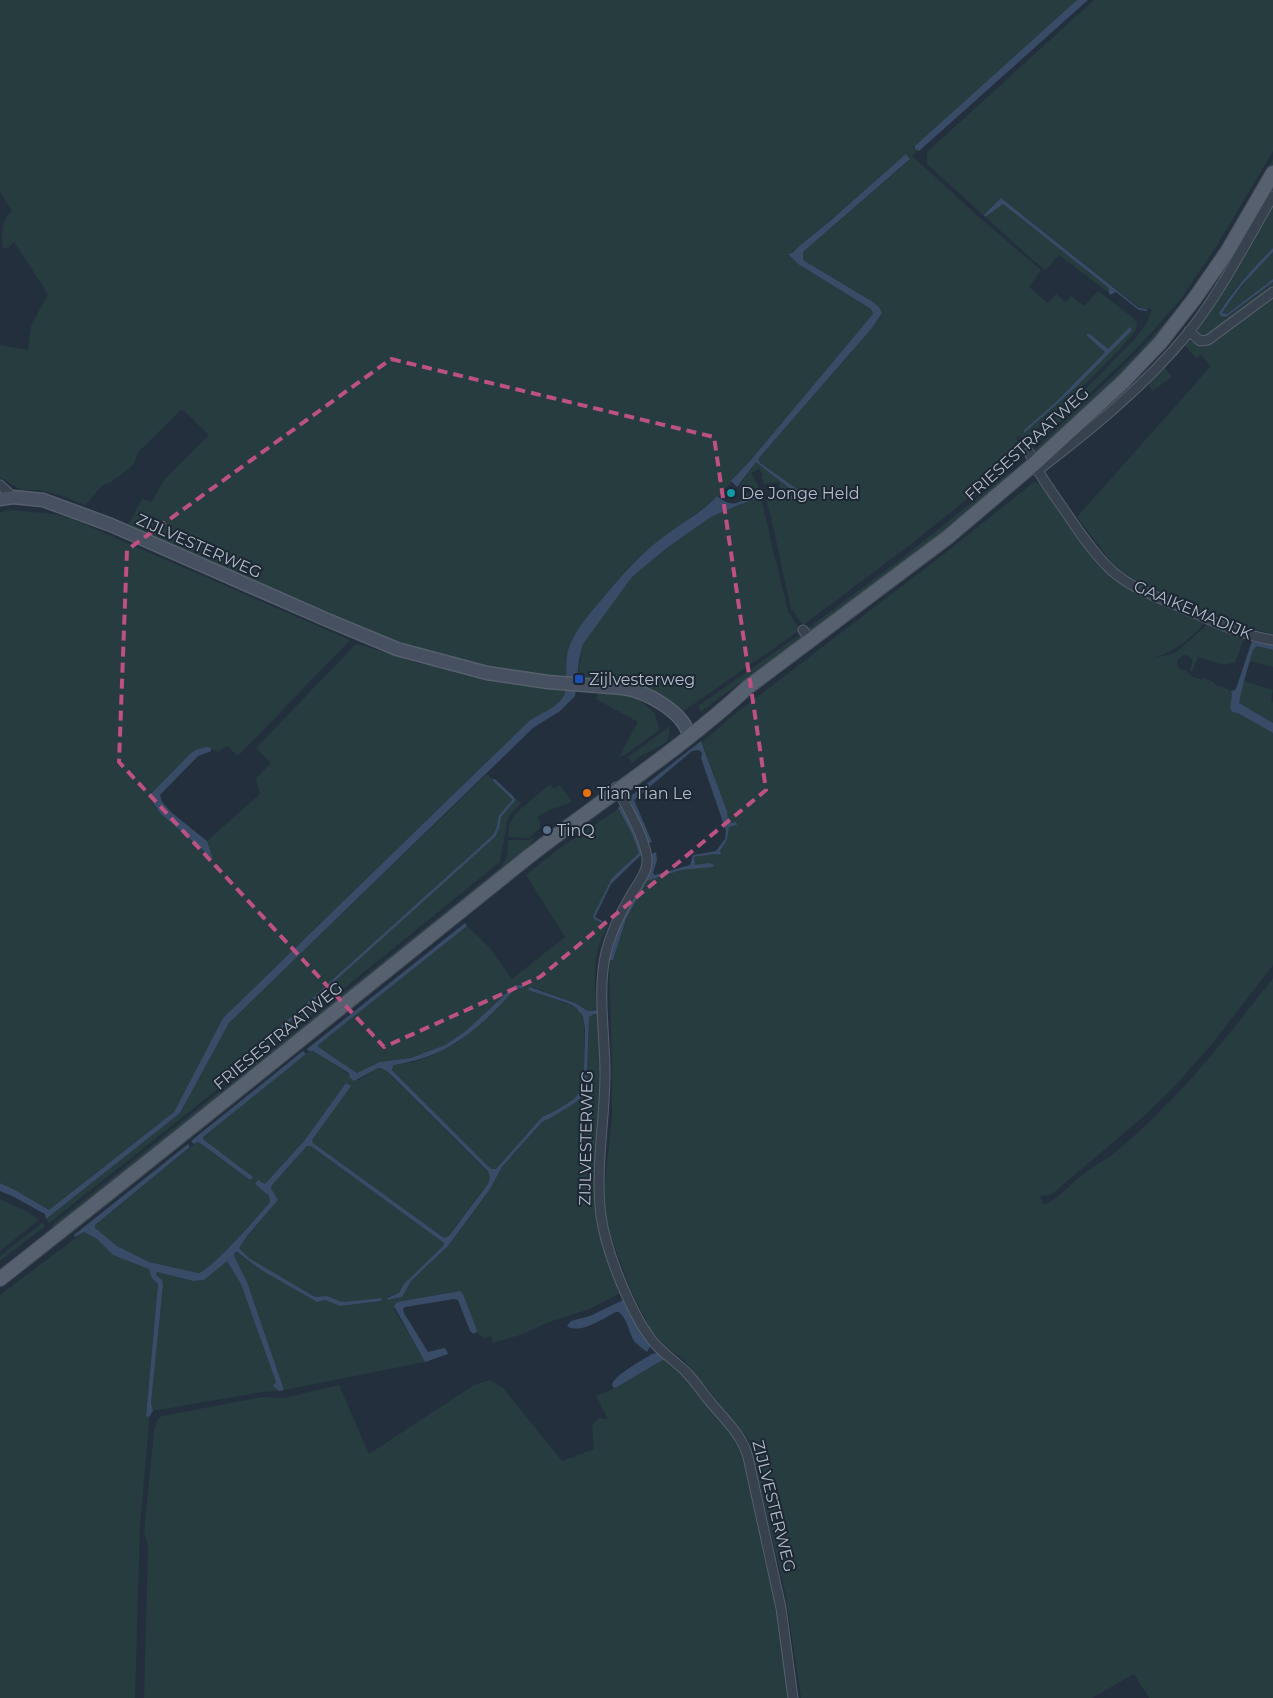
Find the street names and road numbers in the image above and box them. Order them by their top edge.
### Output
street label: FRIESESTRAATWEG [961,383,1093,505]
street label: ZIJLVESTERWEG [133,510,265,582]
street label: GAAIKEMADIJK [1131,577,1256,644]
street label: FRIESESTRAATWEG [210,978,346,1094]
street label: ZIJLVESTERWEG [575,1070,597,1206]
street label: ZIJLVESTERWEG [748,1438,800,1574]

